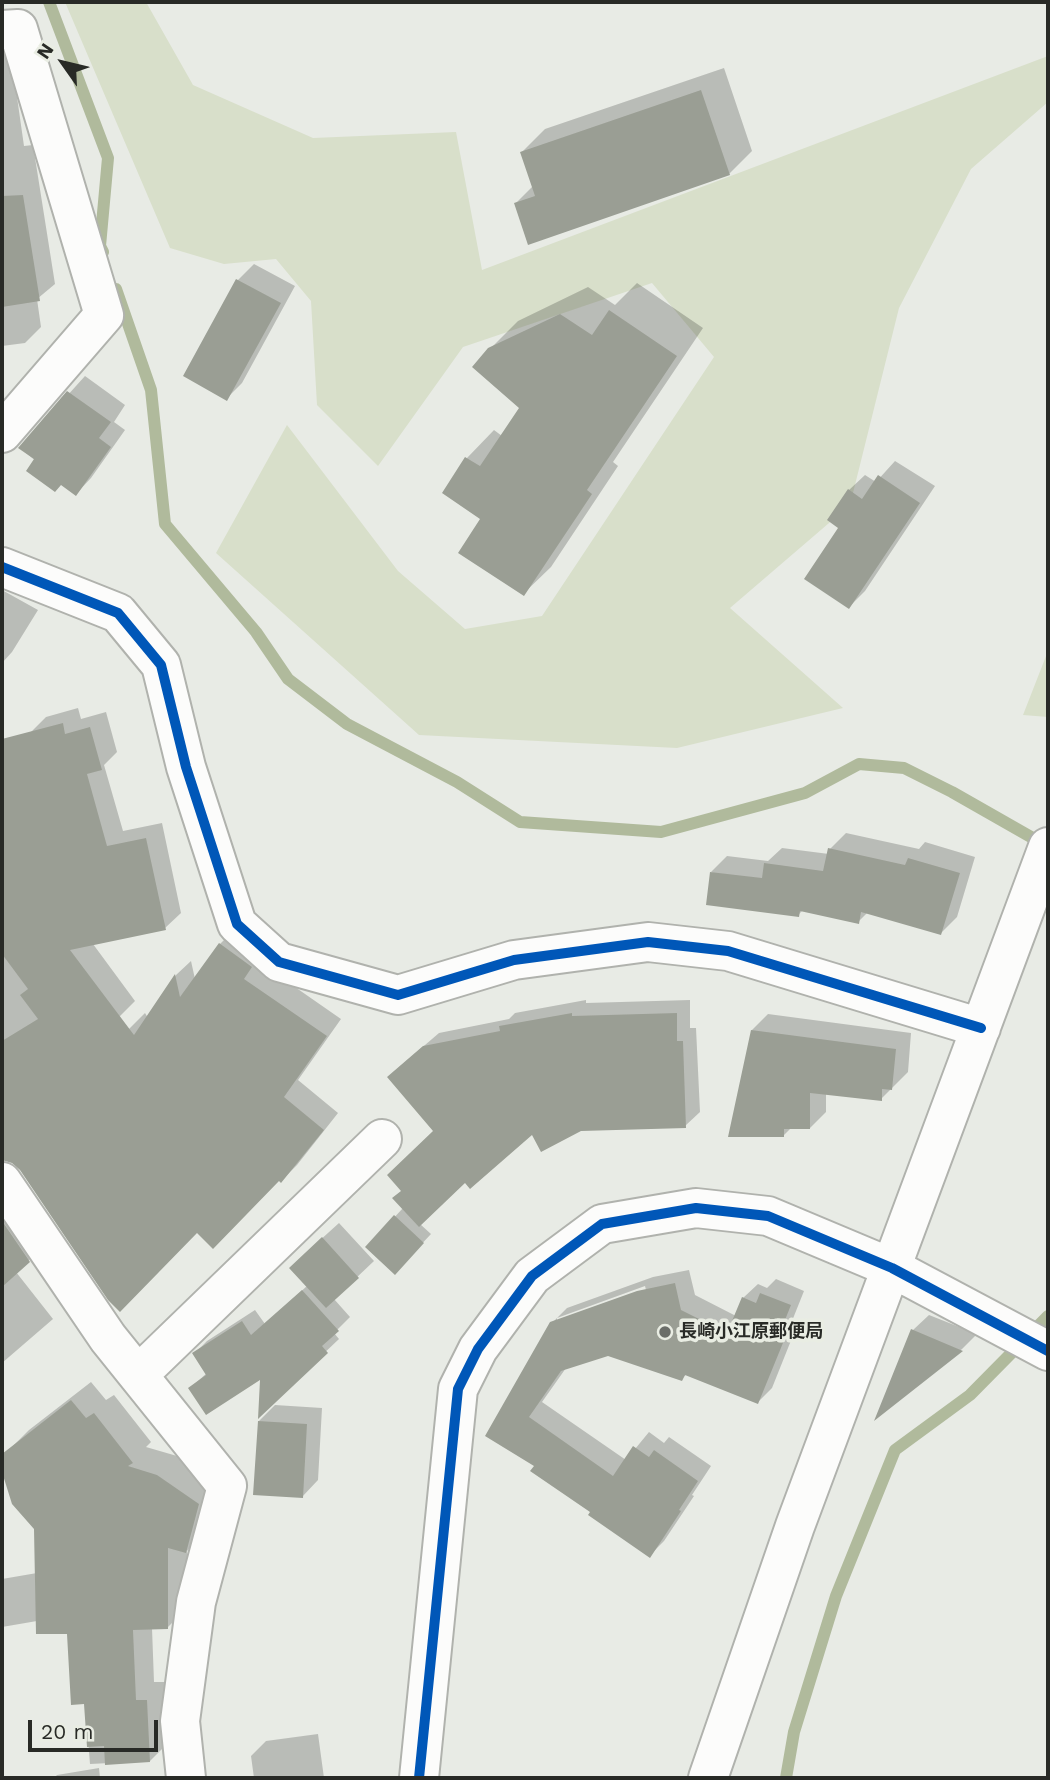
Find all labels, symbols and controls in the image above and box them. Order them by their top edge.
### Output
north arrow [28,28,98,98]
text: N [32,39,59,63]
place label: 長崎小江原郵便局 [679,1321,823,1343]
marker: 長崎小江原郵便局 [657,1324,673,1340]
scale bar [32,1706,161,1750]
text: 20 m [41,1719,93,1744]

